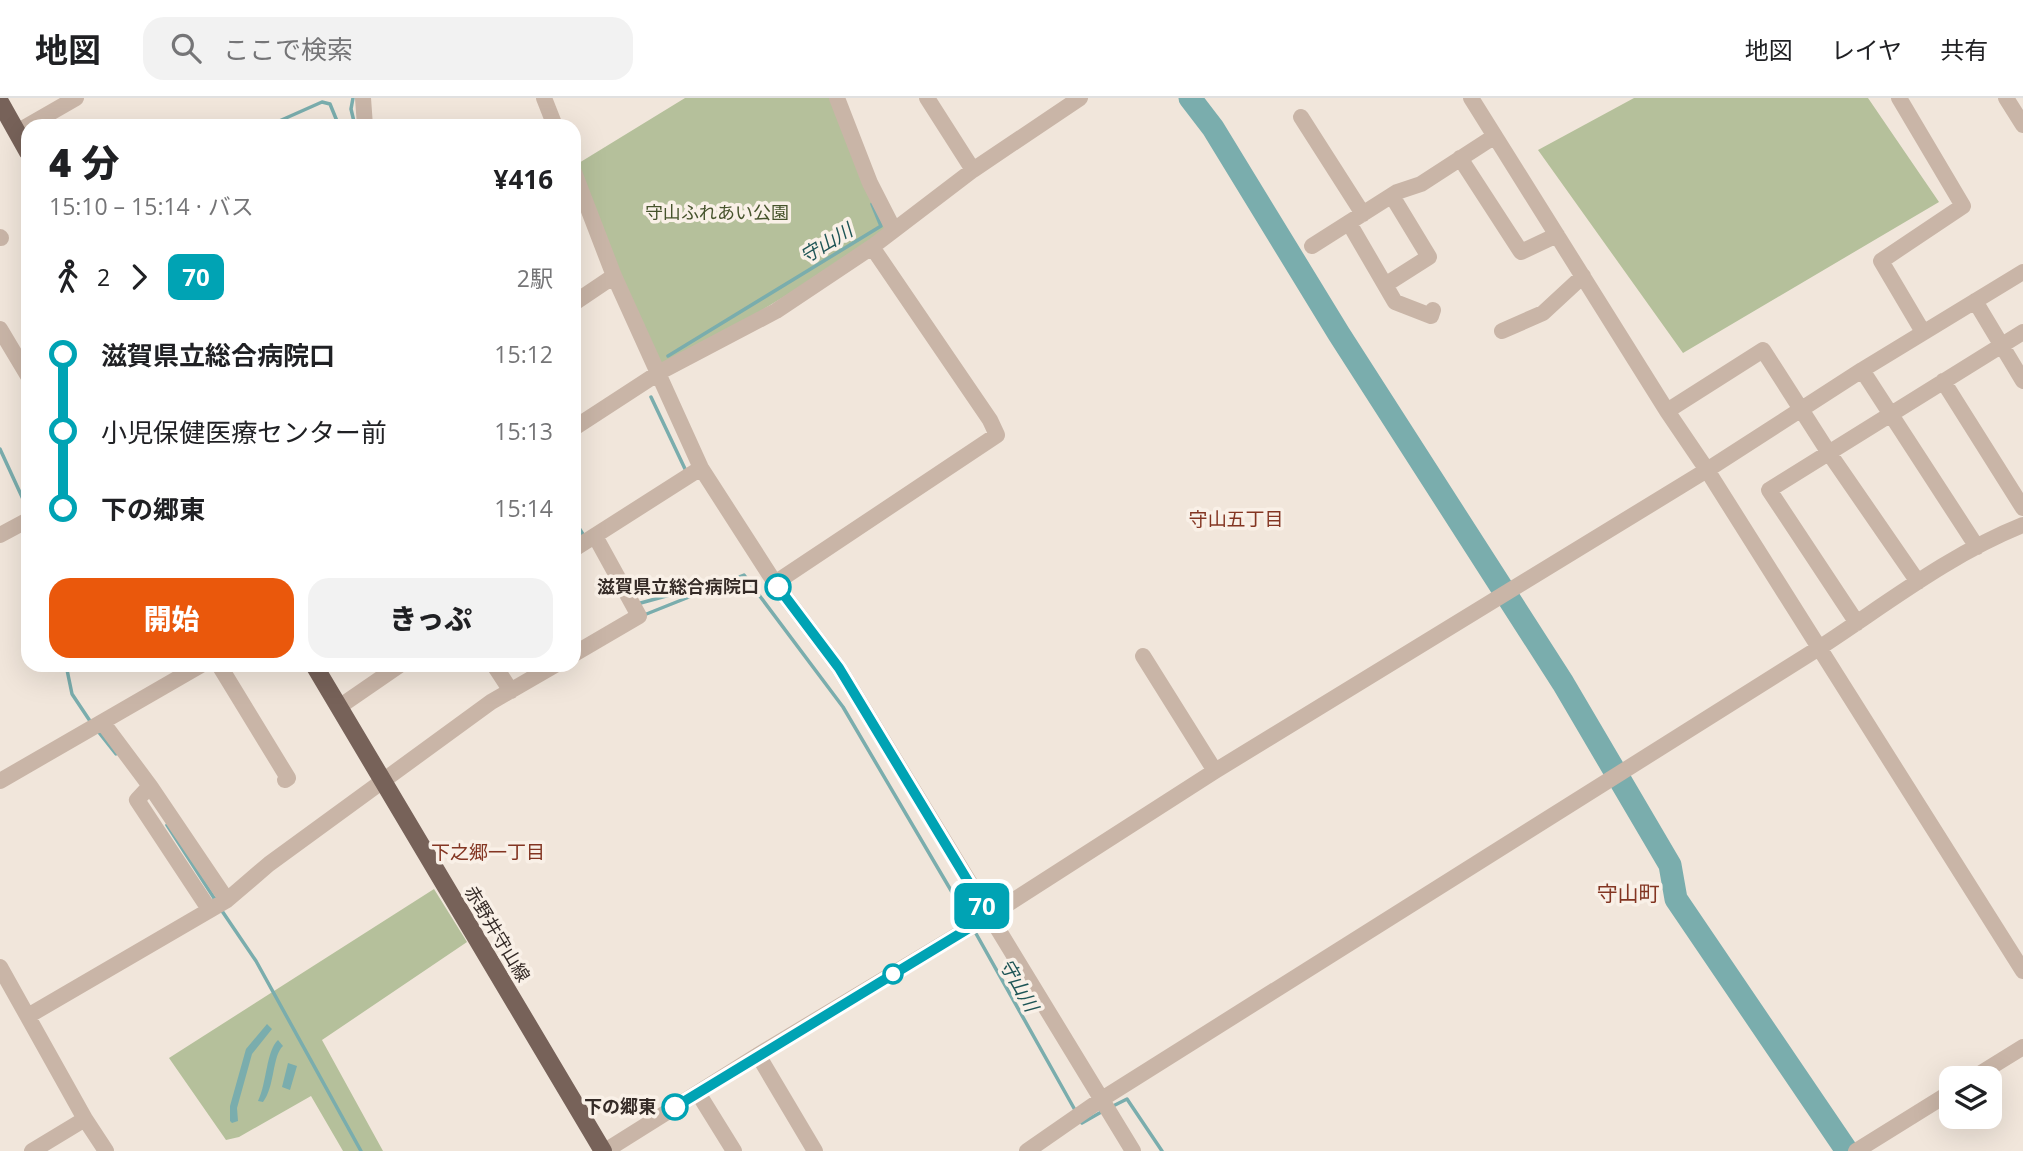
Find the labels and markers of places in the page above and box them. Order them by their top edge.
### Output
place label: 滋賀県立総合病院口 [597,574,759,598]
marker: 滋賀県立総合病院口 [765,574,791,600]
unlabelled marker [883,964,903,984]
place label: 下の郷東 [584,1094,656,1118]
marker: 下の郷東 [662,1094,688,1120]

